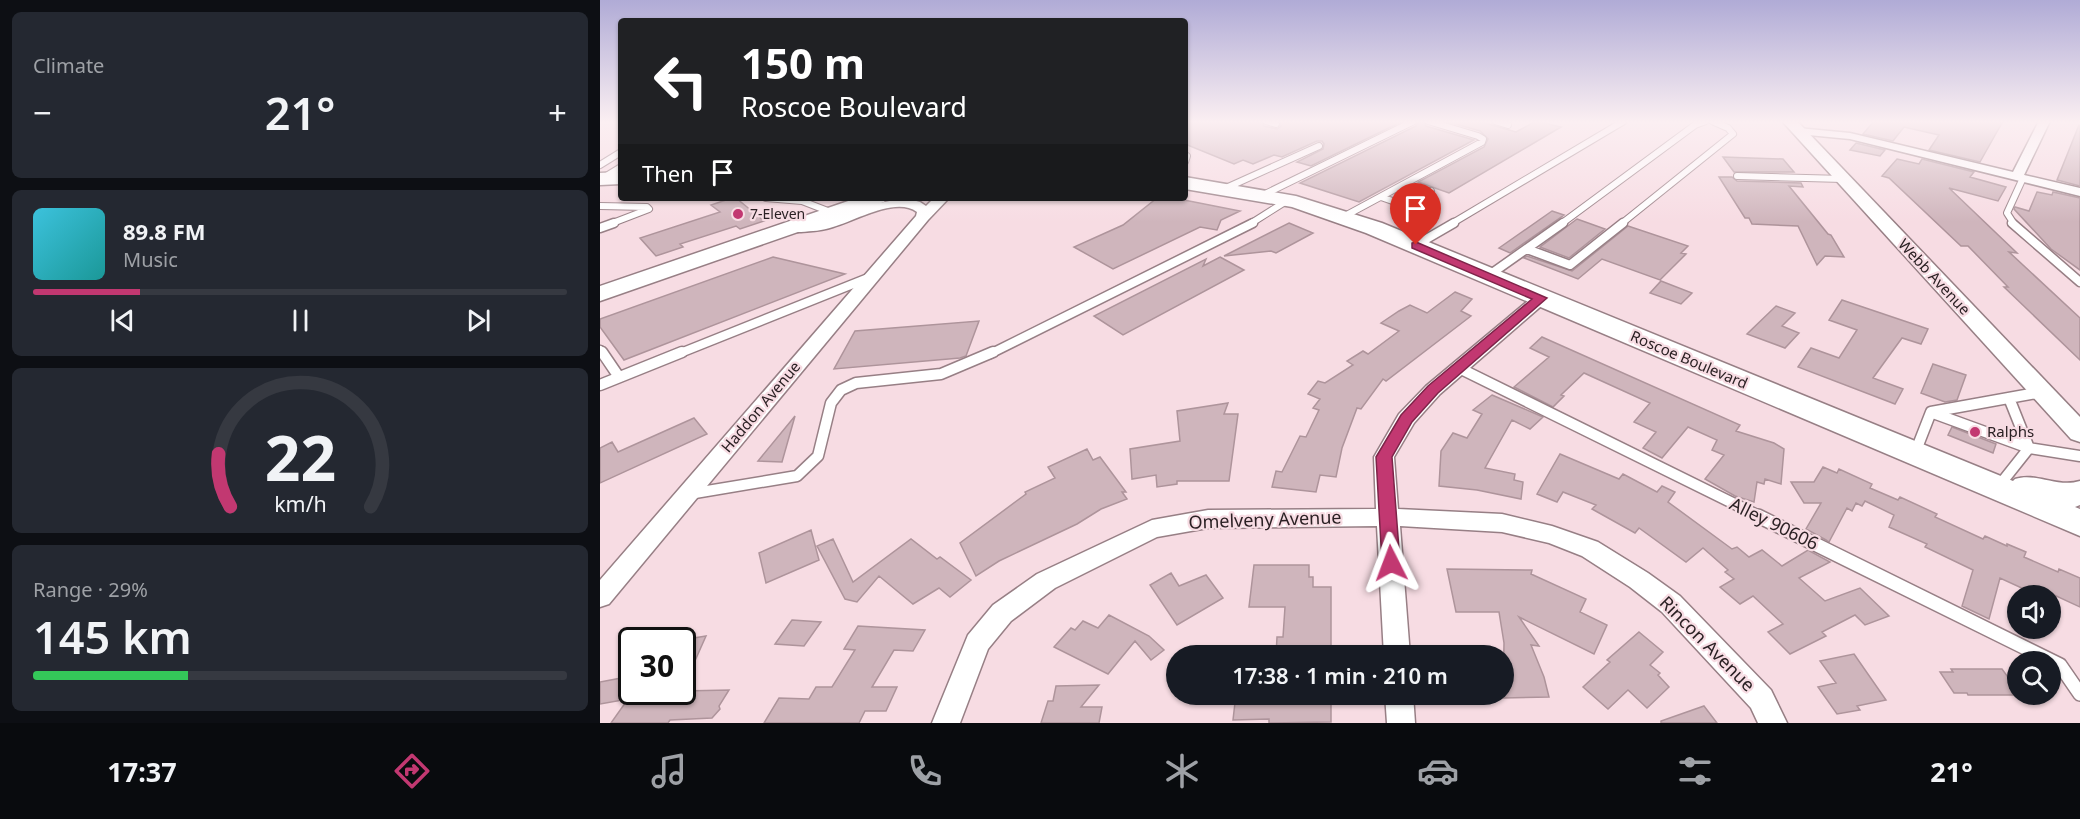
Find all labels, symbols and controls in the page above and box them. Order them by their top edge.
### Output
text: 150 m [741,34,865,91]
icon: left [642,42,720,120]
text: Climate [33,52,104,79]
text: 21° [265,82,335,143]
text: Roscoe Boulevard [741,88,967,125]
text: − [33,90,52,135]
text: + [548,90,567,135]
icon: arrive [706,156,739,189]
text: Then [642,158,694,188]
pin [1390,183,1441,245]
icon: arrive [1399,192,1432,225]
place label: 7-Eleven [750,204,805,223]
marker: 7-Eleven [731,207,745,221]
text: 89.8 FM [123,216,205,246]
street label: Webb Avenue [1894,234,1975,319]
text: Music [123,246,178,273]
icon: previous [106,304,139,337]
icon: pause [284,304,317,337]
icon: next [462,304,495,337]
street label: Roscoe Boulevard [1628,325,1751,393]
street label: Haddon Avenue [716,357,804,456]
text: 22 [264,415,336,500]
place label: Ralphs [1987,421,2034,441]
marker: Ralphs [1968,425,1982,439]
text: km/h [274,490,326,519]
street label: Alley 90606 [1726,491,1823,555]
street label: Omelveny Avenue [1188,504,1342,534]
position arrow [1359,531,1423,595]
text: Range · 29% [33,576,148,603]
map controls [2007,585,2061,705]
button: sound [2007,585,2061,639]
street label: Rincon Avenue [1655,590,1761,696]
text: 145 km [33,606,192,667]
speed limit sign: 30 [618,627,696,705]
button: search [2007,651,2061,705]
text: 17:38 · 1 min · 210 m [1232,660,1448,690]
icon: directions [391,750,433,792]
icon: music [648,750,690,792]
icon: phone [904,750,946,792]
icon: climate [1161,750,1203,792]
icon: car [1417,750,1459,792]
icon: filters [1674,750,1716,792]
text: 17:37 [107,753,177,790]
text: 21° [1930,753,1973,790]

